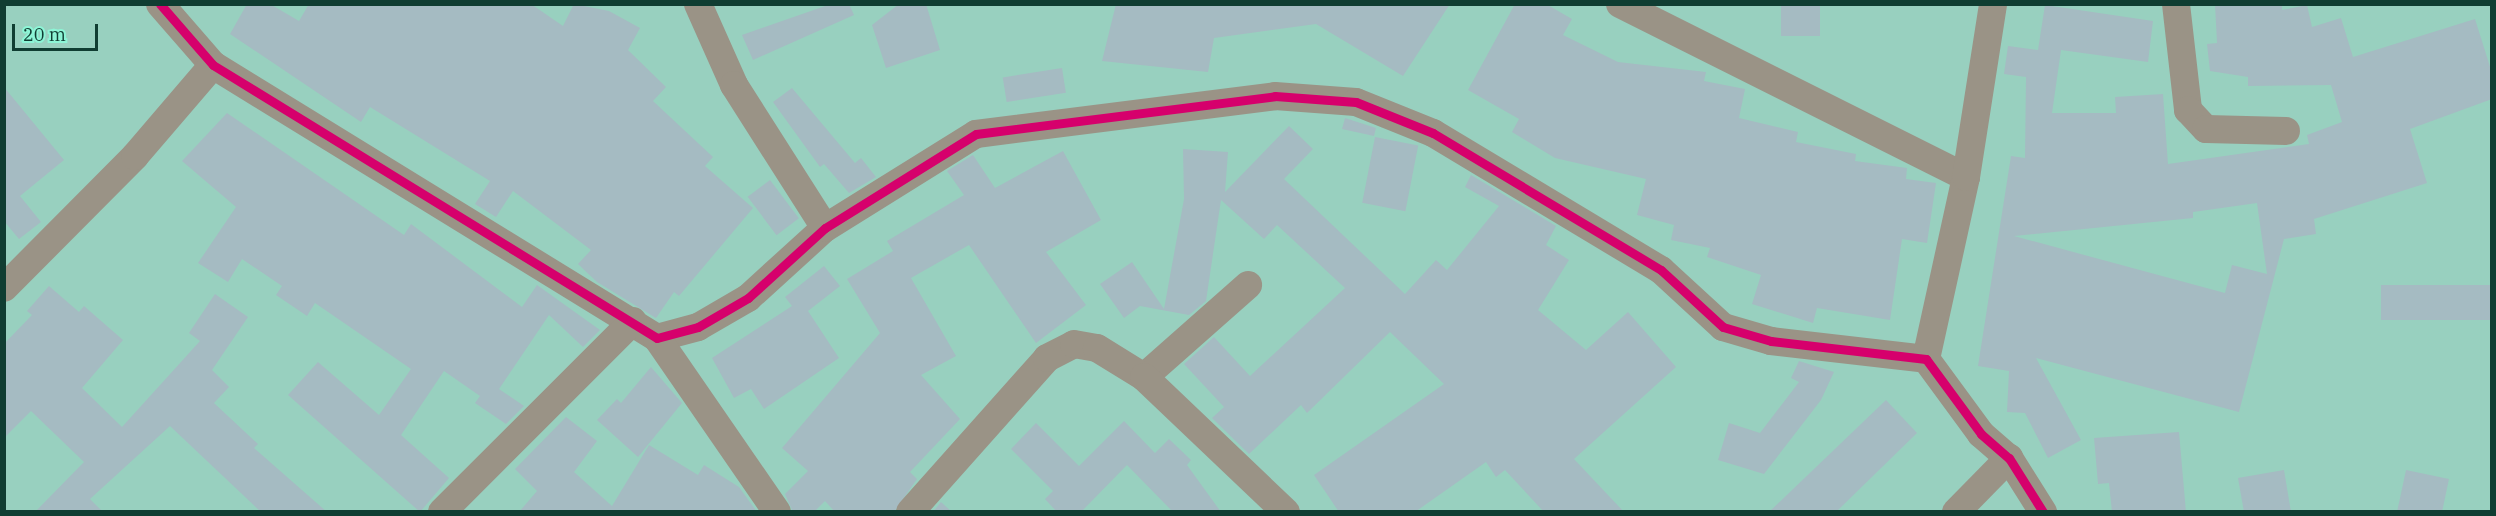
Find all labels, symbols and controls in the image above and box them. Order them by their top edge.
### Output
scale bar [15,12,100,50]
text: 20 m [23,23,66,46]

